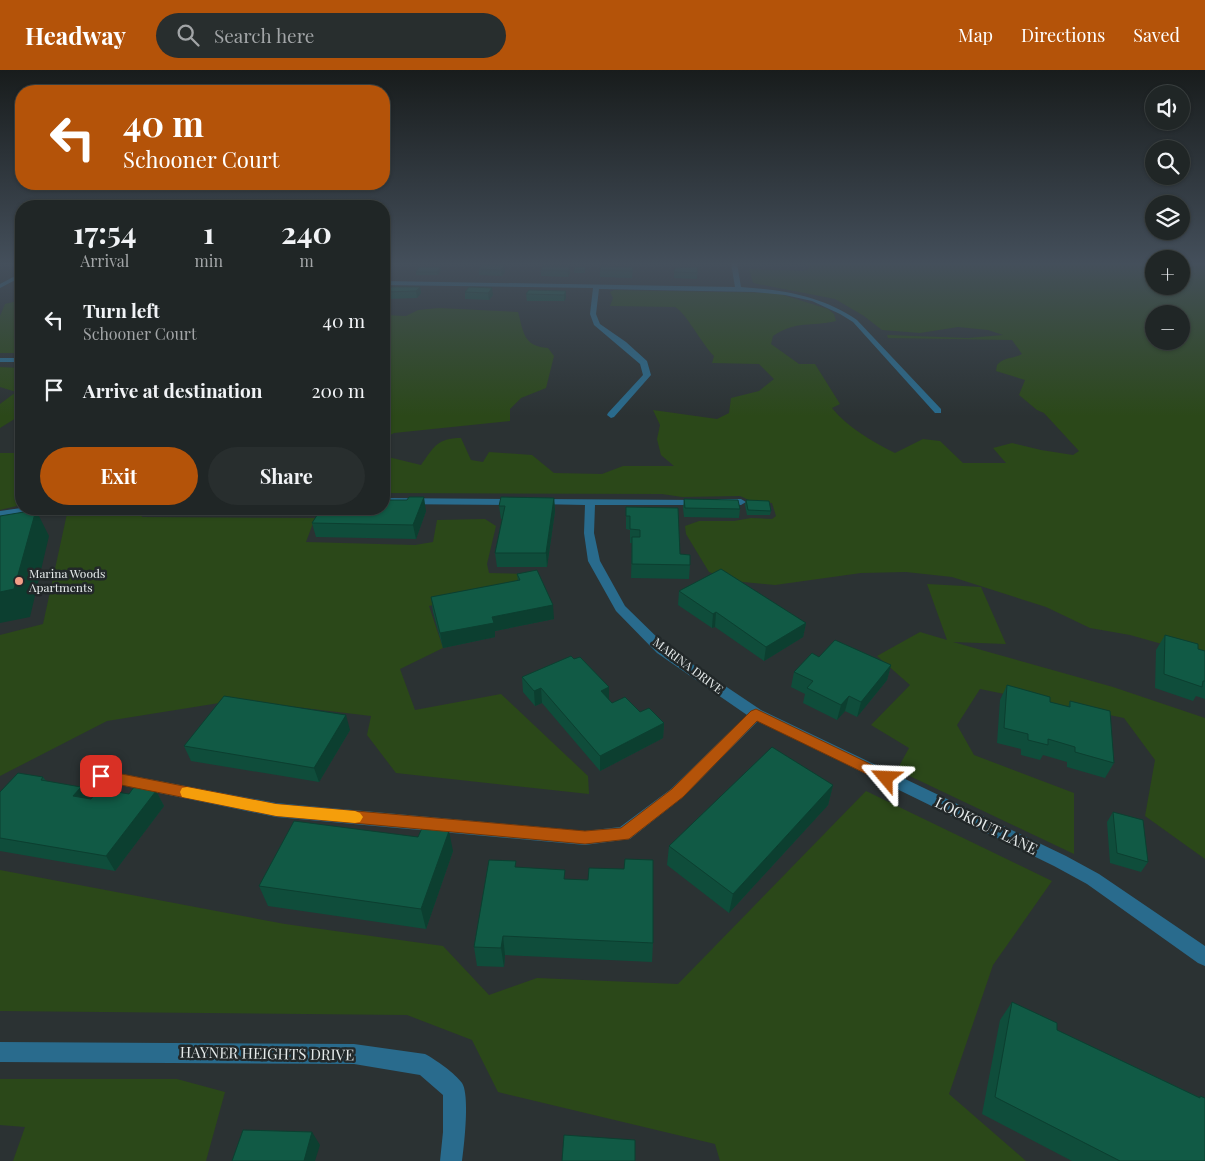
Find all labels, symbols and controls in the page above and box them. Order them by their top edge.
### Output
search box [156,13,506,58]
text: Headway [25,19,126,51]
icon: search [174,21,202,49]
text: Search here [214,22,314,48]
text: Map [958,23,993,47]
text: Directions [1021,23,1105,47]
text: Saved [1133,23,1180,47]
map controls [1145,85,1190,350]
button: sound [1145,85,1190,130]
text: 40 m [123,99,204,146]
icon: left [40,105,105,170]
button: search [1145,140,1190,185]
text: Schooner Court [123,144,279,174]
button: layers [1145,195,1190,240]
text: 17:54 [73,212,137,252]
text: 1 [203,212,215,252]
text: 240 [281,212,332,252]
text: Arrival [80,250,129,271]
text: min [195,250,223,271]
text: m [299,250,314,271]
button: + [1145,250,1190,295]
text: Turn left [83,297,160,323]
button: − [1145,305,1190,350]
icon: left [40,306,68,334]
text: 40 m [323,307,365,333]
text: Schooner Court [83,323,197,344]
icon: arrive [40,376,68,404]
text: Arrive at destination [83,377,263,403]
text: 200 m [311,377,365,403]
button: Exit [40,447,198,505]
button: Share [208,447,365,505]
place label: Marina Woods Apartments [28,565,105,595]
marker: Marina Woods Apartments [13,575,25,587]
street label: MARINA DRIVE [650,634,727,697]
position arrow [859,751,911,803]
pin [80,755,122,797]
icon: arrive [87,762,115,790]
street label: LOOKOUT LANE [932,792,1041,859]
street label: HAYNER HEIGHTS DRIVE [180,1041,354,1065]

